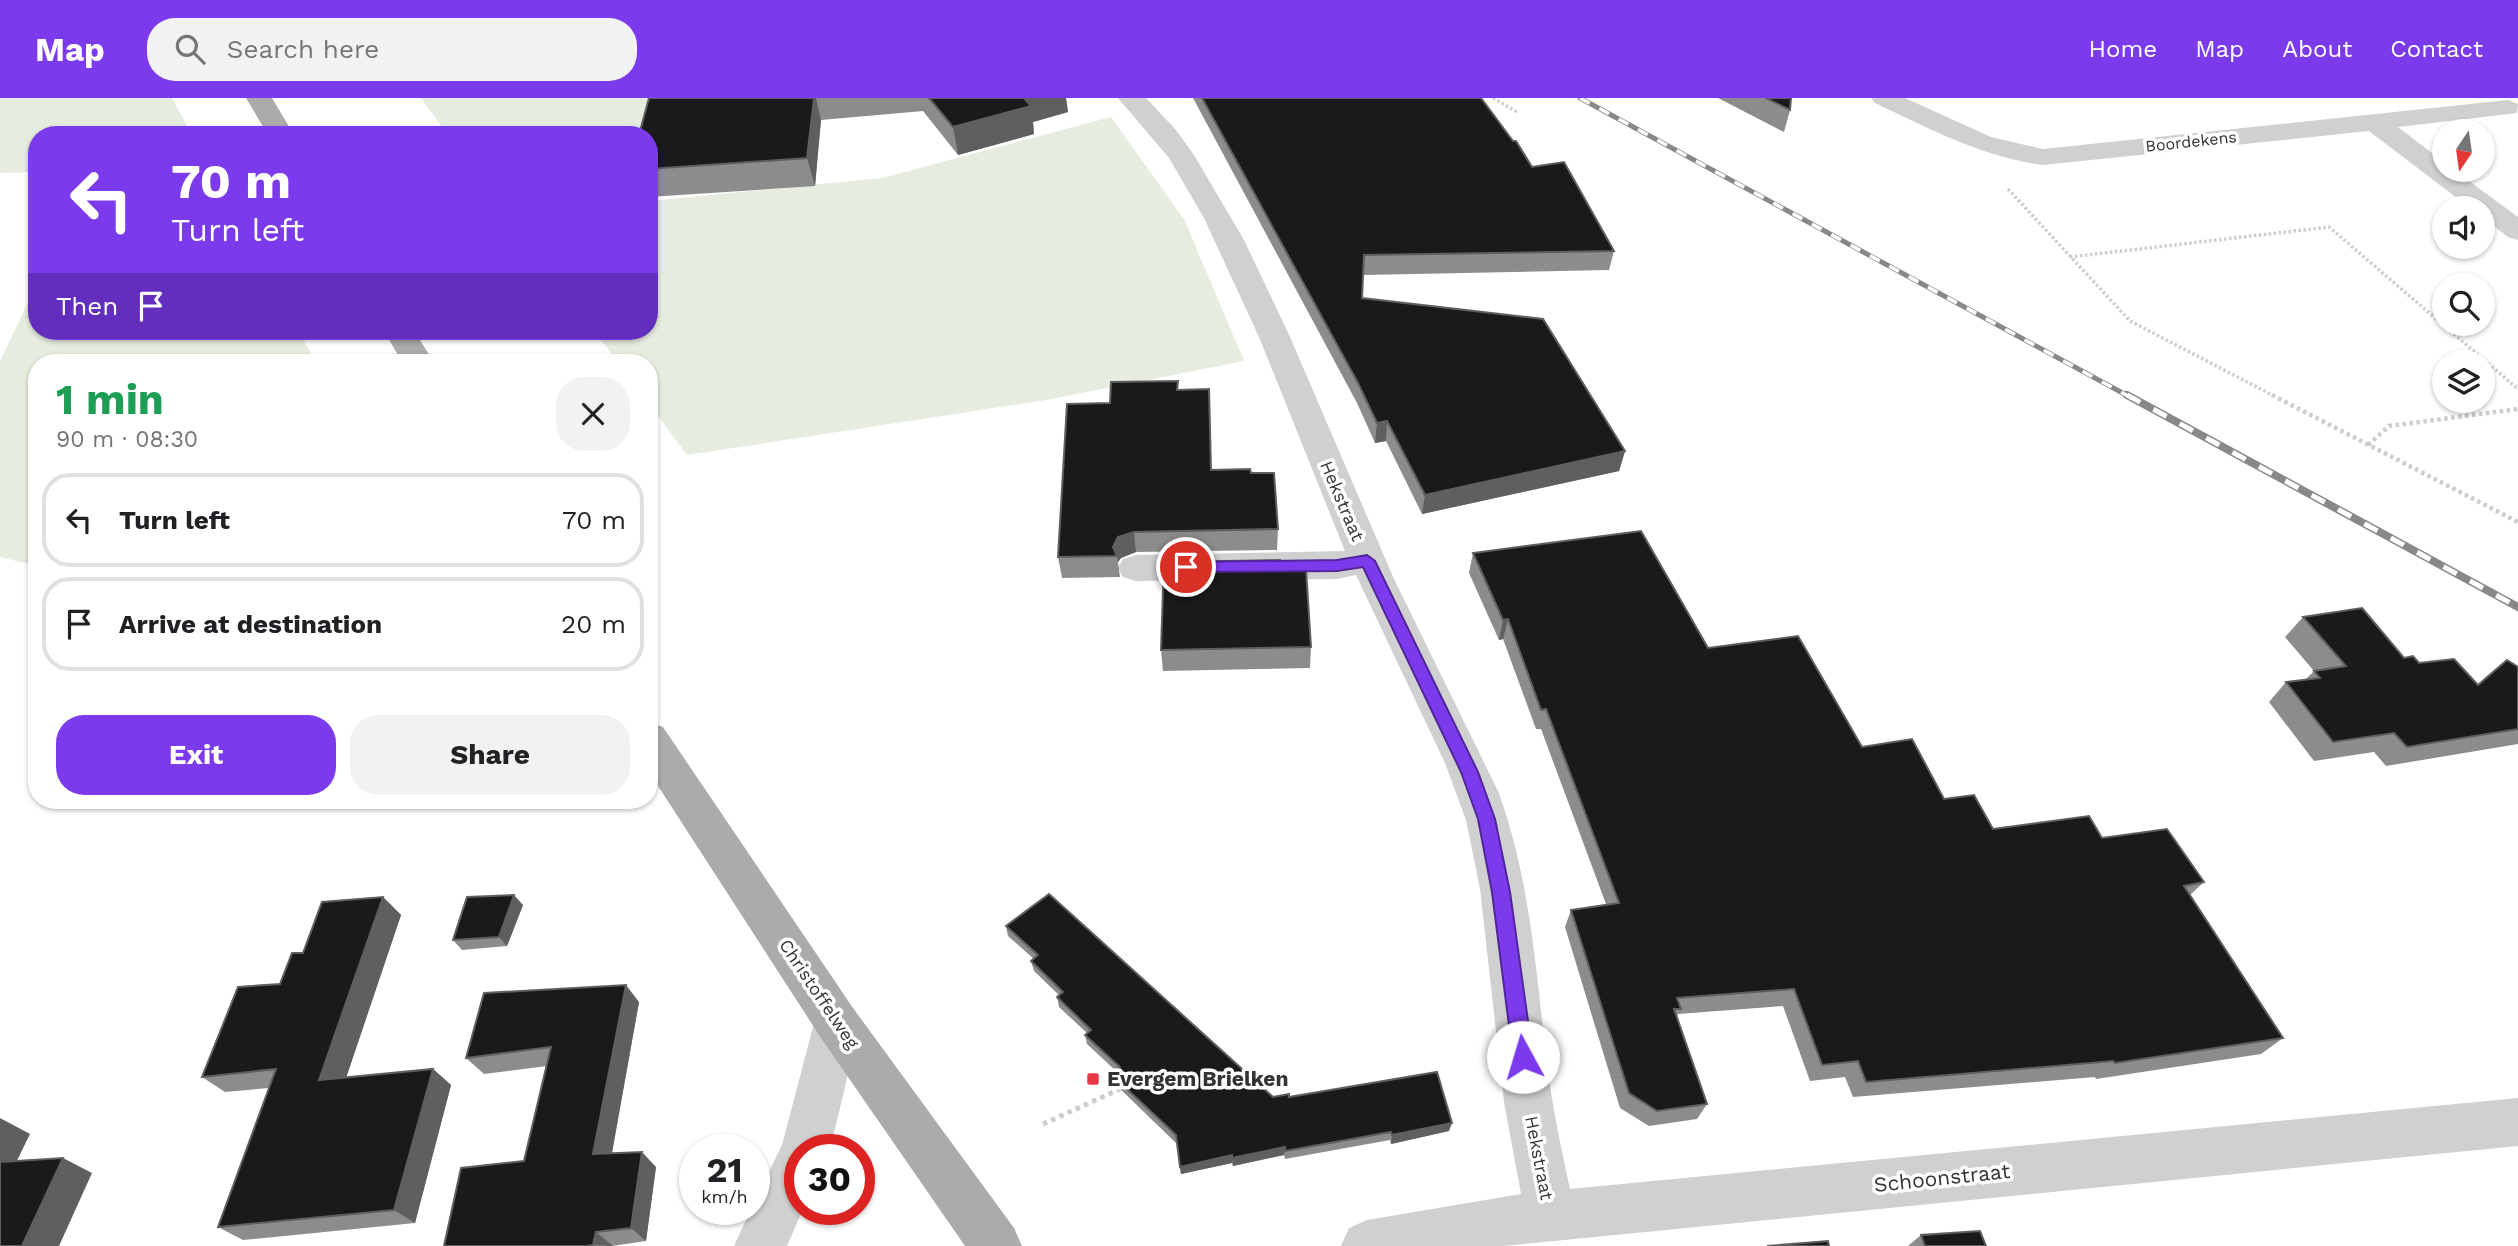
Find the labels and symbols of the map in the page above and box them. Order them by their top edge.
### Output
north arrow [2432,119,2496,182]
street label: Boordekens [2145,127,2238,156]
street label: Hekstraat [1316,458,1369,545]
pin [1156,537,1216,597]
street label: Christoffelweg [775,935,864,1053]
position arrow [1486,1020,1560,1094]
place label: Evergem Brielken [1107,1066,1288,1091]
marker: Evergem Brielken [1085,1071,1101,1087]
street label: Hekstraat [1521,1114,1558,1202]
speed limit sign: 30 [784,1134,875,1225]
street label: Schoonstraat [1873,1158,2011,1197]

